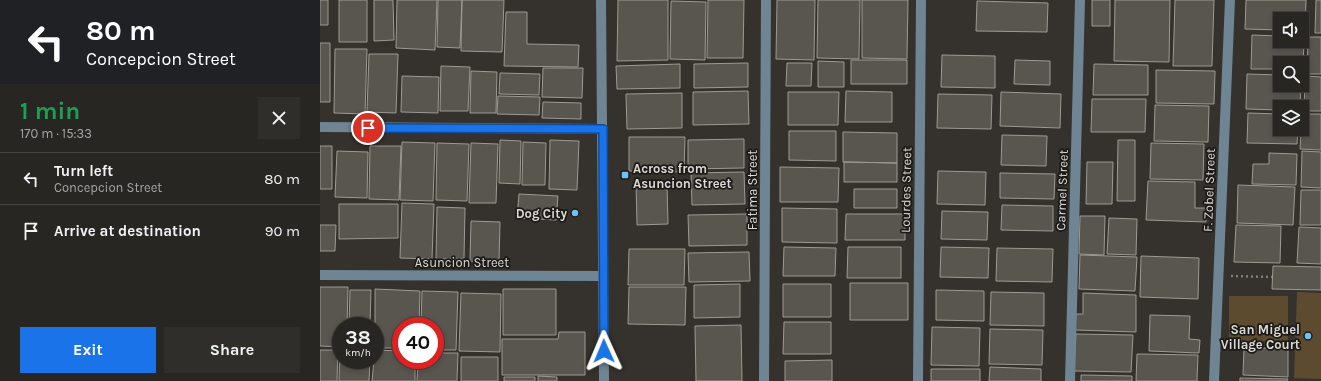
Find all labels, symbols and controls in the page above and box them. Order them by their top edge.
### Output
map controls [1273,12,1309,136]
button: sound [1273,12,1309,48]
text: 80 m [86,14,155,47]
icon: left [20,16,72,68]
text: Concepcion Street [86,48,236,70]
button: search [1273,56,1309,92]
text: 1 min [20,97,80,125]
button: close [258,97,300,139]
button: layers [1273,100,1309,136]
pin [351,111,385,145]
icon: arrive [357,117,379,139]
text: 170 m · 15:33 [20,126,92,141]
street label: Lourdes Street [898,147,914,233]
street label: F. Zobel Street [1200,148,1218,232]
street label: Carmel Street [1053,149,1071,231]
street label: Fatima Street [745,150,760,230]
place label: Across from Asuncion Street [633,161,732,191]
text: Turn left [54,162,113,180]
icon: left [20,168,42,190]
text: 80 m [264,170,300,188]
marker: Across from Asuncion Street [620,170,630,180]
text: Concepcion Street [54,180,162,195]
place label: Dog City [516,206,567,221]
marker: Dog City [570,208,580,218]
icon: arrive [20,220,42,242]
text: Arrive at destination [54,222,201,240]
text: 90 m [265,222,300,240]
street label: Asuncion Street [415,255,509,270]
speed limit sign: 40 [392,317,444,369]
place label: San Miguel Village Court [1221,322,1300,352]
text: 38 [345,326,371,349]
button: Exit [20,327,156,373]
button: Share [164,327,300,373]
position arrow [583,330,625,372]
marker: San Miguel Village Court [1303,331,1313,341]
text: km/h [345,347,371,359]

